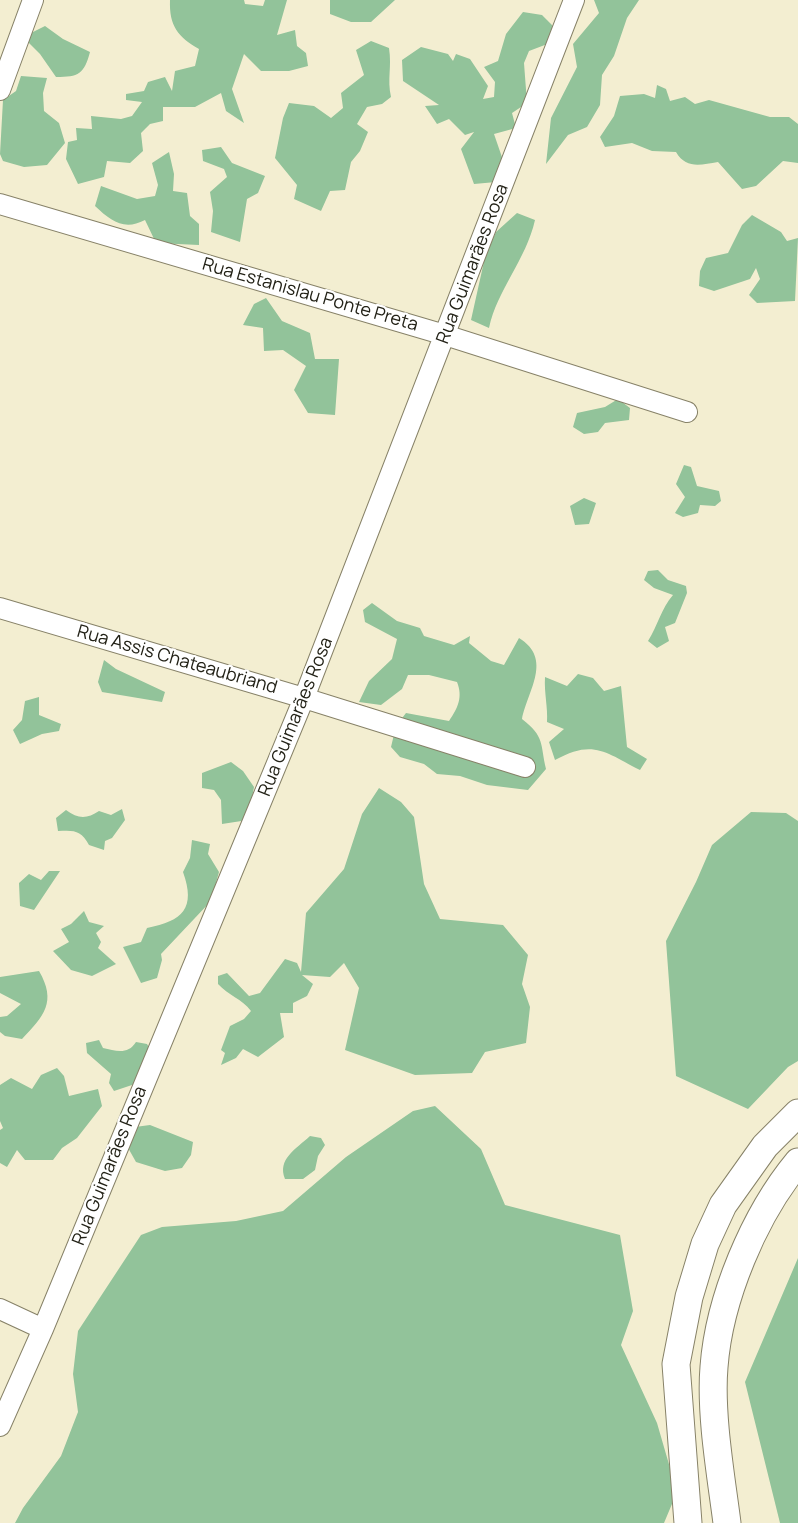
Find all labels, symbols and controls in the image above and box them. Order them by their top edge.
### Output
street label: Rua Guimarães Rosa [433,181,513,347]
street label: Rua Estanislau Ponte Preta [200,254,420,336]
street label: Rua Assis Chateaubriand [74,621,280,699]
street label: Rua Guimarães Rosa [254,634,338,800]
street label: Rua Guimarães Rosa [68,1083,152,1249]

